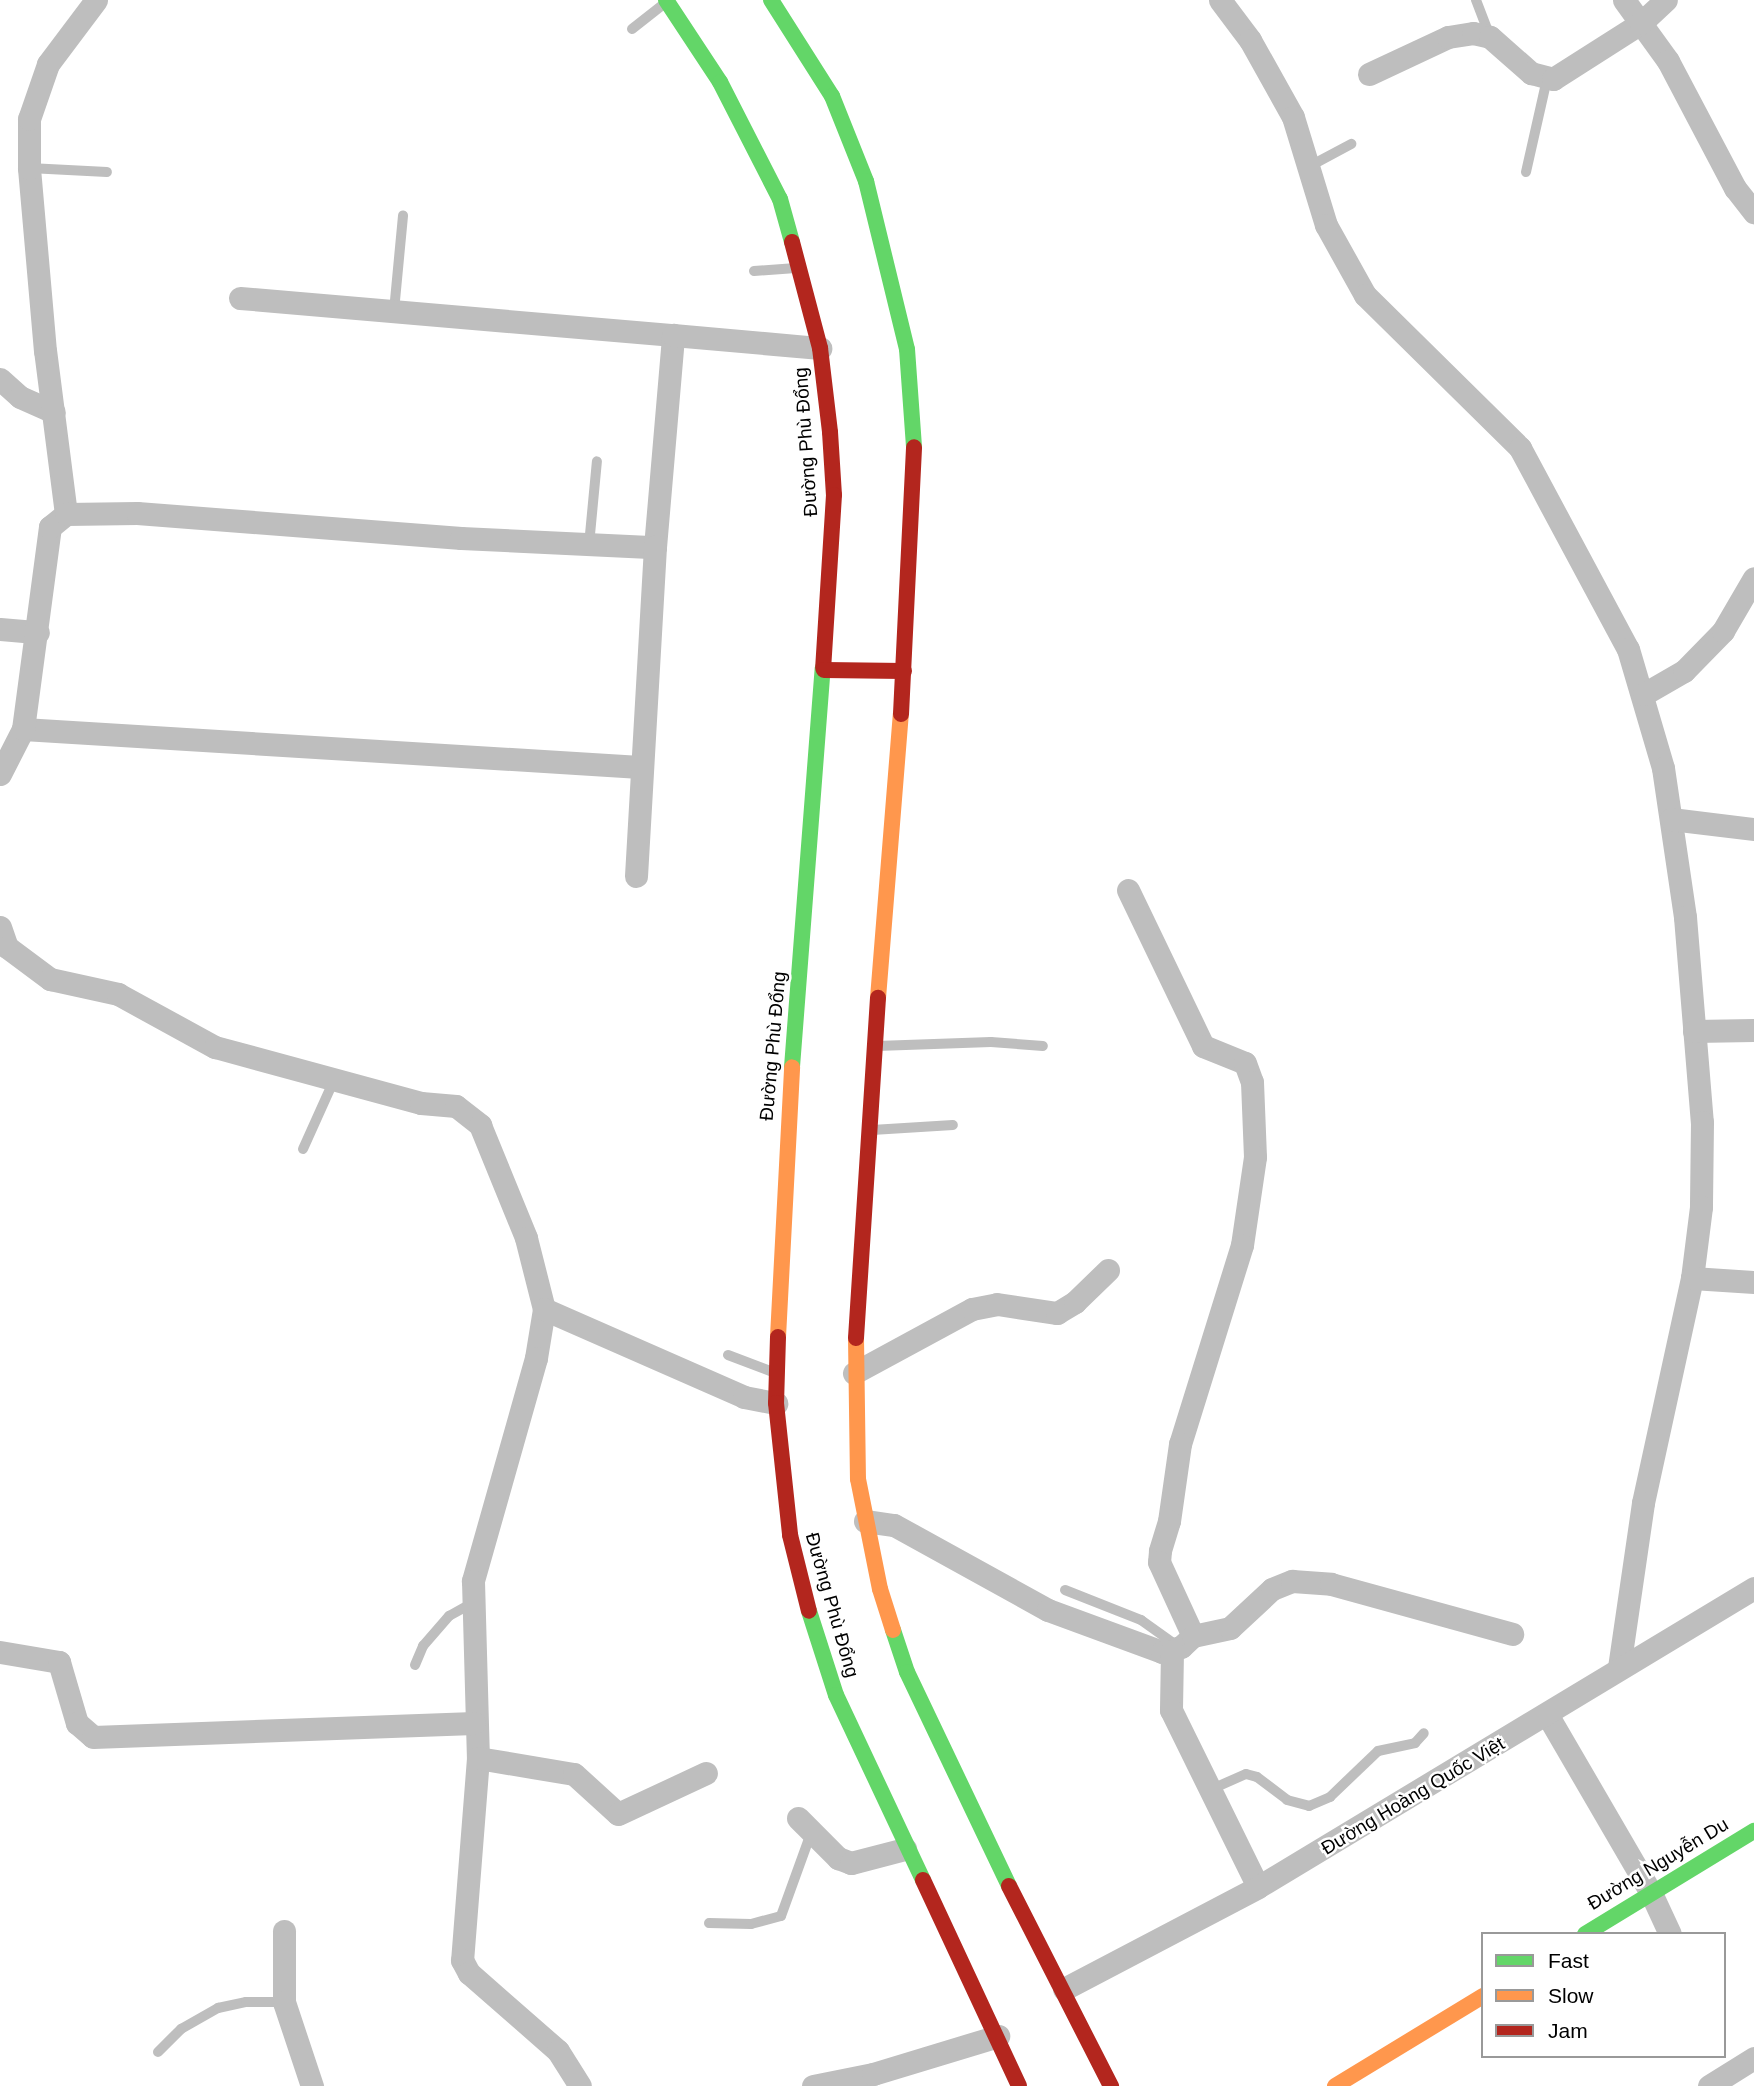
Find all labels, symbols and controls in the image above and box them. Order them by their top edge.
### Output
street label: Đường Phù Đổng [789,366,823,518]
street label: Đường Phù Đổng [755,970,791,1122]
street label: Đường Phù Đổng [800,1530,864,1680]
street label: Đường Hoàng Quốc Việt [1317,1732,1509,1860]
street label: Đường Nguyễn Du [1583,1813,1733,1915]
legend [1481,1932,1726,2058]
text: Fast [1548,1949,1589,1972]
text: Slow [1548,1984,1594,2007]
text: Jam [1548,2019,1588,2042]

